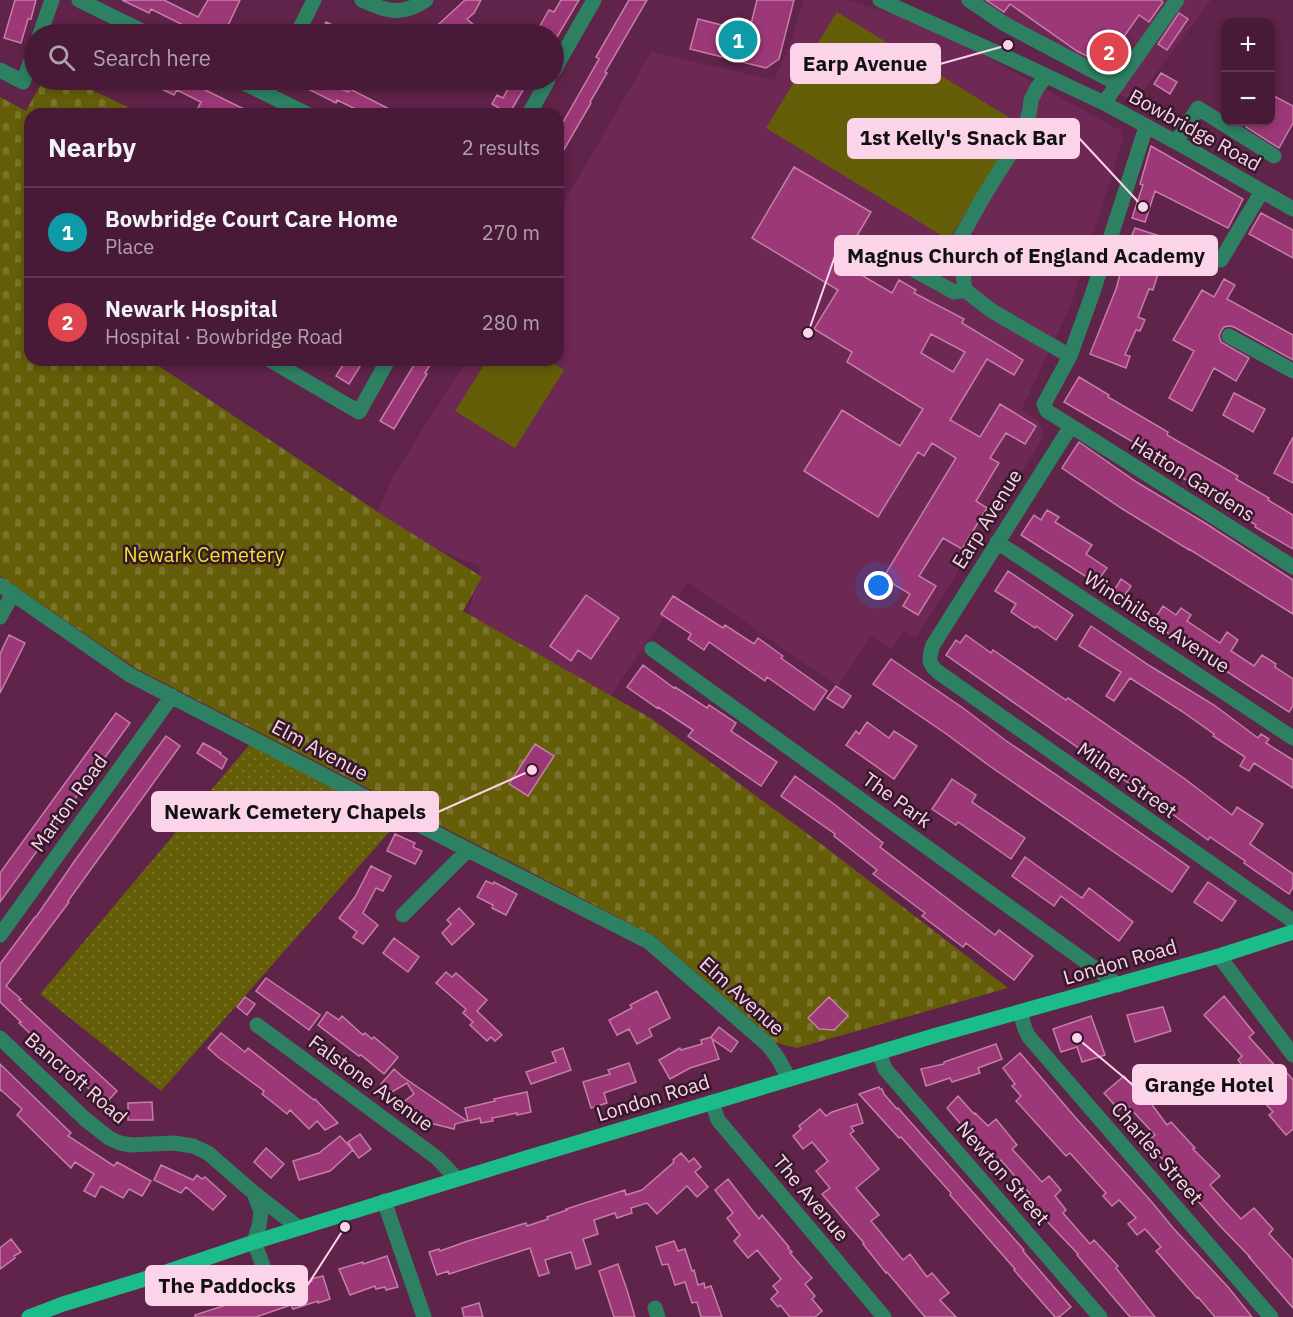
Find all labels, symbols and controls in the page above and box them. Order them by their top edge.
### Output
pin: 1 [718,18,758,63]
map controls [1221,18,1275,126]
button: + [1221,18,1275,72]
search box [24,24,564,90]
pin: 2 [1090,29,1128,74]
icon: search [45,41,78,74]
text: Search here [93,43,211,72]
callout: Earp Avenue [791,44,940,83]
text: Earp Avenue [803,49,927,77]
button: − [1221,72,1275,126]
street label: Bowbridge Road [1124,82,1266,177]
callout: 1st Kelly's Snack Bar [848,119,1079,158]
text: 1st Kelly's Snack Bar [859,123,1067,151]
text: Nearby [48,130,136,164]
text: 2 results [462,134,540,161]
text: Bowbridge Court Care Home [105,204,398,233]
text: 1 [62,219,74,246]
text: 270 m [482,219,540,246]
text: Place [105,233,154,260]
callout: Magnus Church of England Academy [835,236,1217,275]
text: Magnus Church of England Academy [847,241,1206,269]
text: Newark Hospital [105,294,277,323]
text: 2 [62,309,74,336]
text: 280 m [482,309,540,336]
text: Hospital · Bowbridge Road [105,323,343,350]
street label: Hatton Gardens [1126,430,1260,527]
street label: Earp Avenue [945,464,1028,574]
park label: Newark Cemetery [124,541,284,568]
street label: Winchilsea Avenue [1079,564,1235,679]
your location [864,571,893,600]
street label: Elm Avenue [267,713,373,786]
street label: Milner Street [1072,735,1183,824]
street label: Marton Road [24,748,113,857]
street label: The Park [857,765,938,834]
callout: Newark Cemetery Chapels [152,792,438,831]
text: Newark Cemetery Chapels [164,797,426,825]
street label: London Road [1060,932,1180,991]
street label: Elm Avenue [694,950,791,1041]
street label: Bancroft Road [19,1026,133,1130]
street label: Falstone Avenue [303,1028,439,1137]
callout: Grange Hotel [1133,1065,1286,1104]
street label: London Road [593,1067,713,1128]
text: Grange Hotel [1144,1070,1274,1098]
street label: Charles Street [1105,1096,1209,1210]
street label: Newton Street [951,1115,1056,1230]
street label: The Avenue [767,1149,856,1247]
callout: The Paddocks [146,1266,307,1305]
text: The Paddocks [158,1271,296,1299]

